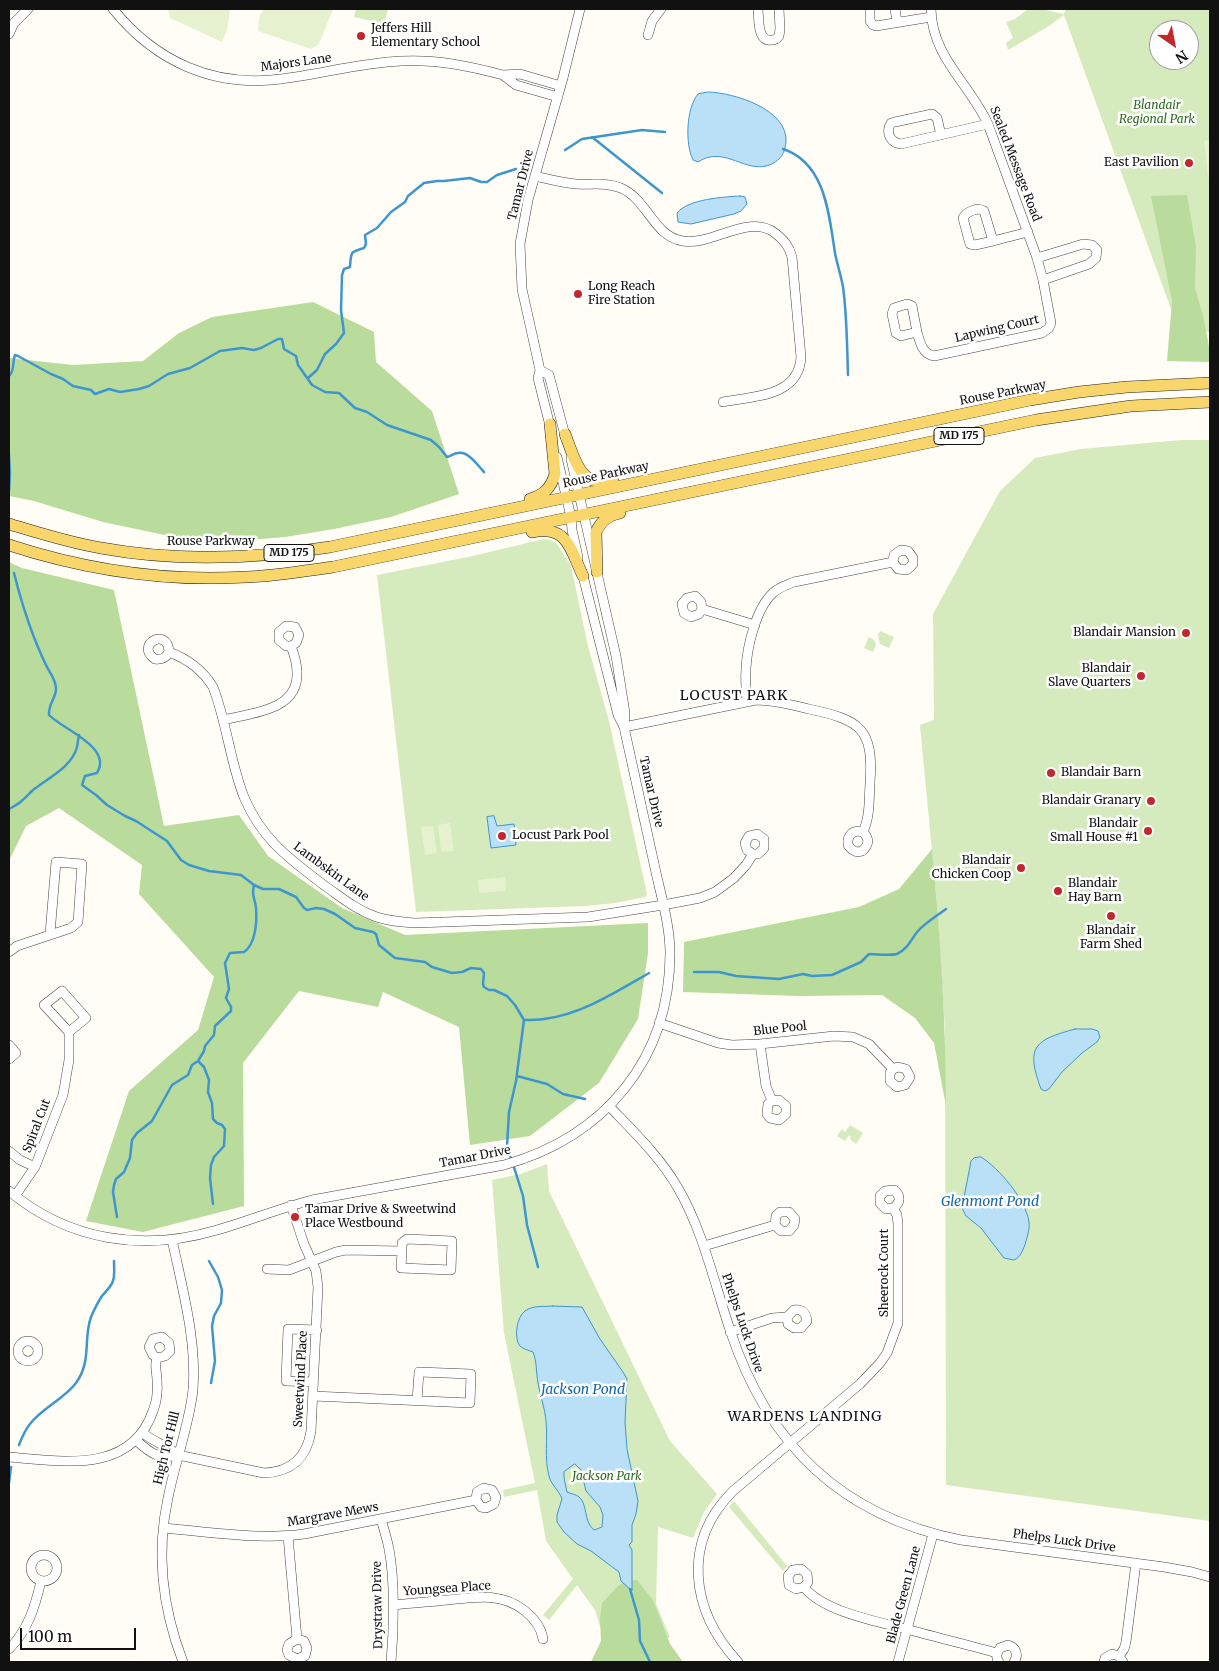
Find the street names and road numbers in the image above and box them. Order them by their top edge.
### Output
street label: Majors Lane [260,51,332,75]
street label: Sealed Message Road [986,104,1044,224]
street label: Tamar Drive [505,148,537,222]
street label: Lapwing Court [954,312,1040,346]
street label: Rouse Parkway [959,378,1047,408]
road number: MD 175 [934,428,984,444]
street label: Rouse Parkway [562,459,650,491]
street label: Rouse Parkway [167,535,255,549]
road number: MD 175 [264,544,314,562]
street label: Tamar Drive [636,755,666,829]
street label: Lambskin Lane [290,840,372,904]
street label: Blue Pool [753,1019,807,1039]
street label: Spiral Cut [20,1097,54,1155]
street label: Tamar Drive [438,1143,512,1171]
street label: Sheerock Court [878,1229,892,1317]
street label: Phelps Luck Drive [718,1272,766,1374]
street label: Sweetwind Place [291,1330,311,1428]
street label: High Tor Hill [151,1410,183,1486]
street label: Margrave Mews [286,1500,380,1530]
street label: Phelps Luck Drive [1012,1527,1116,1555]
street label: Blade Green Lane [884,1545,924,1645]
street label: Drystraw Drive [370,1561,386,1649]
street label: Youngsea Place [403,1579,491,1599]

